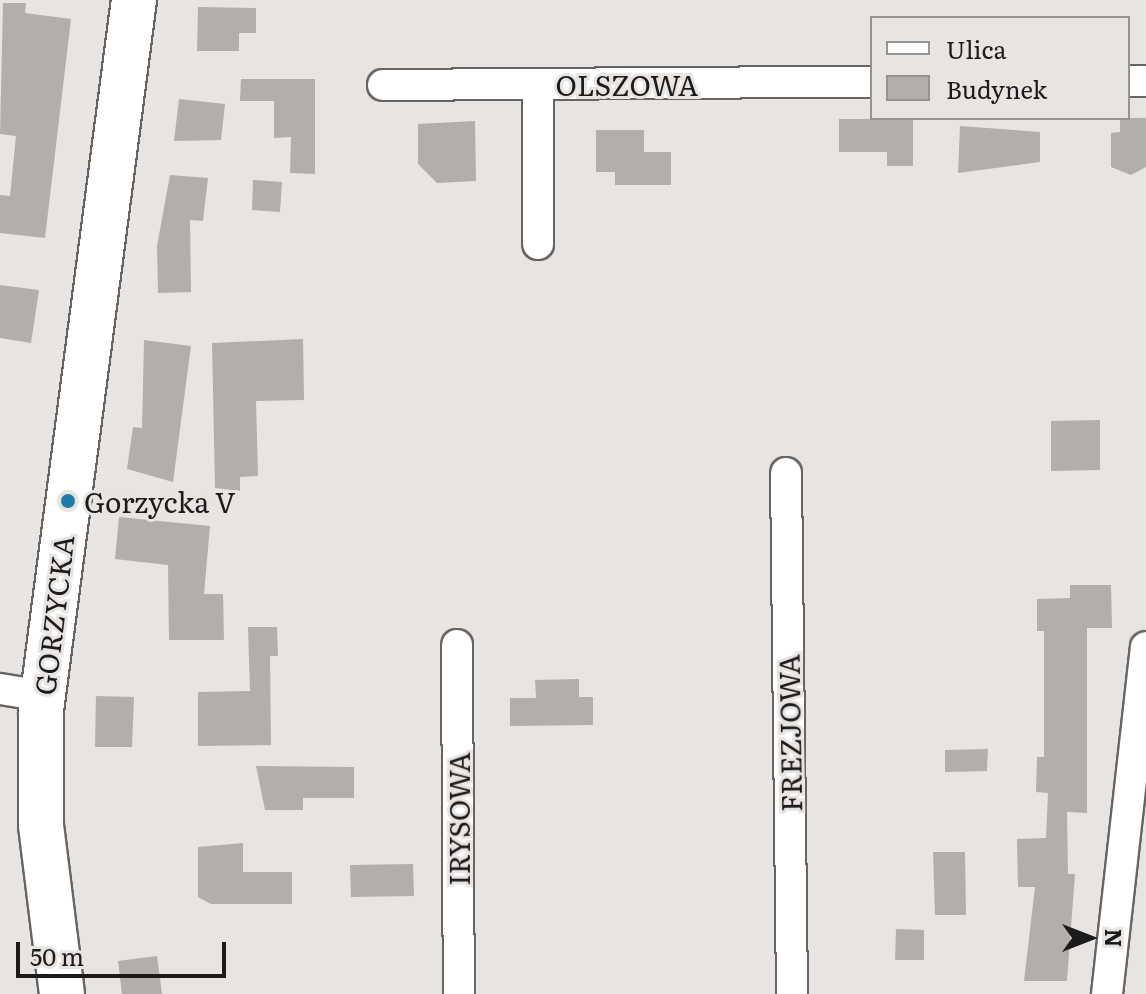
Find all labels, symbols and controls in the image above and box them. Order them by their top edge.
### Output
legend [870,16,1130,120]
text: Ulica [946,31,1006,66]
street label: OLSZOWA [556,67,698,101]
text: Budynek [946,71,1047,106]
place label: Gorzycka V [84,484,236,518]
marker: Gorzycka V [59,492,77,510]
street label: GORZYCKA [27,533,79,697]
street label: FREZJOWA [771,654,807,812]
street label: IRYSOWA [441,752,475,886]
north arrow [1050,898,1130,978]
scale bar [20,926,230,976]
text: N [1098,929,1131,947]
text: 50 m [30,938,84,973]

